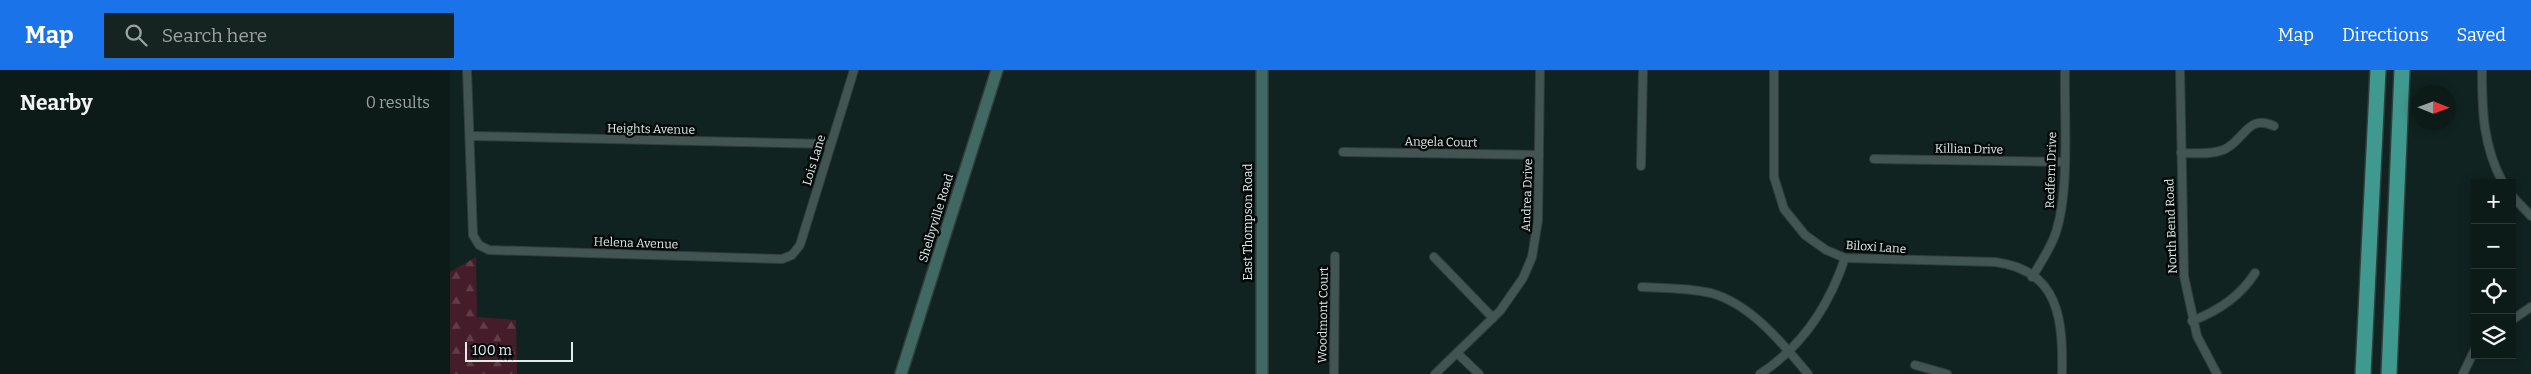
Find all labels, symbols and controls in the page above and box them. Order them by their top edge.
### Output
search box [104,13,454,58]
text: Map [25,21,74,49]
icon: search [122,21,150,49]
text: Search here [162,24,267,47]
text: Map [2278,24,2314,46]
text: Directions [2342,24,2429,46]
text: Saved [2457,24,2506,46]
north arrow [2411,85,2456,130]
text: Nearby [20,90,93,116]
text: 0 results [366,93,430,112]
street label: Heights Avenue [607,121,695,137]
street label: Redfern Drive [2043,131,2059,209]
street label: Lois Lane [800,133,828,187]
street label: Angela Court [1405,134,1478,150]
street label: Killian Drive [1935,141,2003,157]
street label: Andrea Drive [1519,158,1535,232]
street label: East Thompson Road [1241,164,1255,280]
street label: Shelbyville Road [916,172,956,264]
street label: North Bend Road [2162,178,2180,274]
map controls [2471,179,2516,359]
button: + [2471,179,2516,224]
button: − [2471,224,2516,269]
street label: Helena Avenue [593,235,679,251]
street label: Biloxi Lane [1845,238,1907,256]
street label: Woodmont Court [1315,266,1331,363]
button: locate [2471,269,2516,314]
button: layers [2471,314,2516,359]
scale bar [465,339,572,362]
text: 100 m [472,342,512,359]

